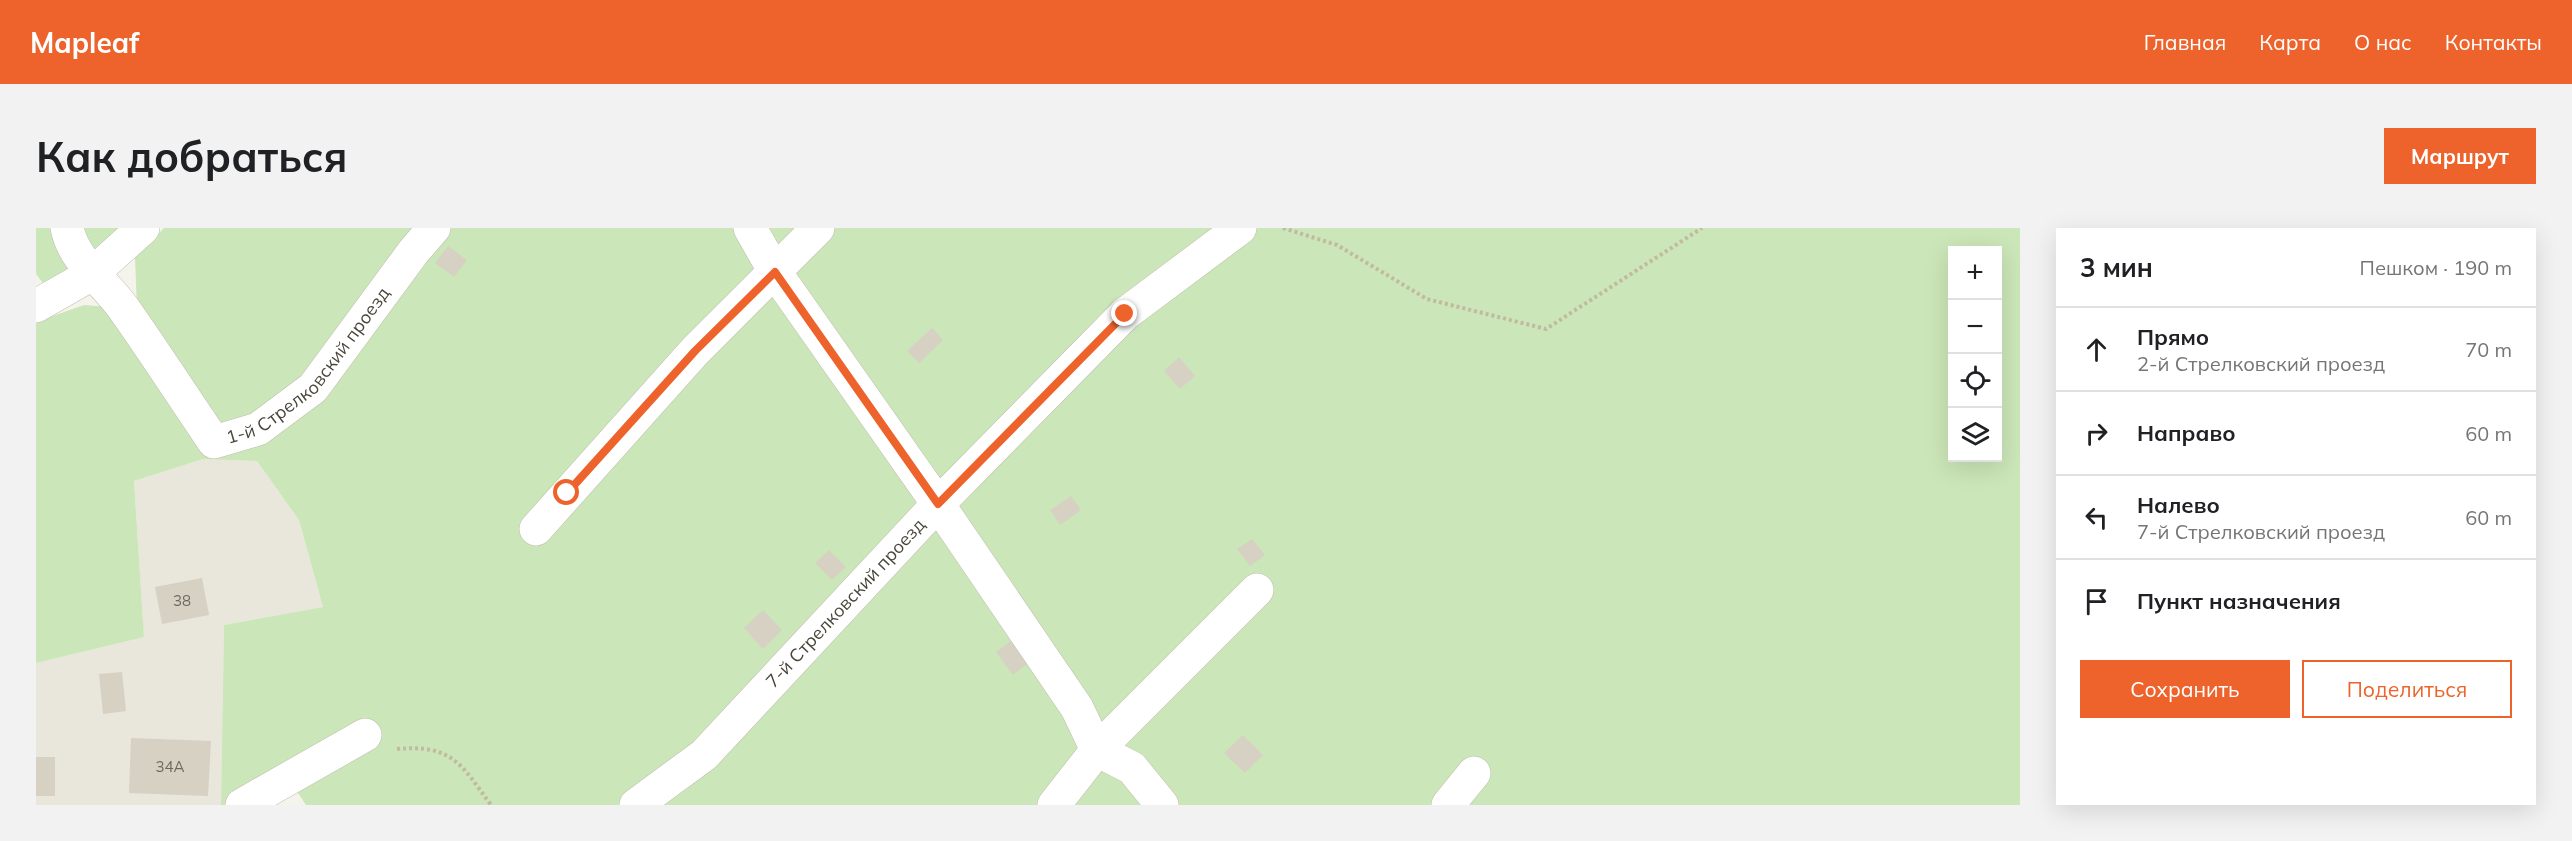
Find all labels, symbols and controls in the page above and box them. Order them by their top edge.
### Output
text: Mapleaf [30,25,139,60]
text: Главная [2144,29,2226,55]
text: Карта [2259,29,2321,55]
text: О нас [2354,29,2412,55]
text: Контакты [2445,29,2542,55]
button: Маршрут [2384,128,2536,184]
text: Как добраться [36,130,348,183]
map controls [1948,246,2002,462]
button: + [1948,246,2002,300]
text: 3 мин [2080,251,2153,284]
text: Пешком · 190 m [2360,255,2512,280]
street label: 1-й Стрелковский проезд [224,282,395,449]
route end [1111,300,1137,326]
button: − [1948,300,2002,354]
text: Прямо [2137,323,2209,351]
icon: ahead [2080,333,2113,366]
text: 70 m [2465,337,2512,362]
text: 2-й Стрелковский проезд [2137,351,2385,376]
button: locate [1948,354,2002,408]
button: layers [1948,408,2002,462]
icon: right [2080,417,2113,450]
text: Направо [2137,419,2235,447]
text: 60 m [2465,421,2512,446]
route start [553,479,579,505]
text: Налево [2137,491,2220,519]
icon: left [2080,501,2113,534]
text: 60 m [2465,505,2512,530]
street label: 7-й Стрелковский проезд [761,513,930,692]
text: 7-й Стрелковский проезд [2137,519,2385,544]
icon: arrive [2080,585,2113,618]
text: Пункт назначения [2137,587,2341,615]
house number: 38 [173,591,191,610]
button: Сохранить [2080,660,2290,718]
button: Поделиться [2302,660,2512,718]
house number: 34А [155,757,185,776]

